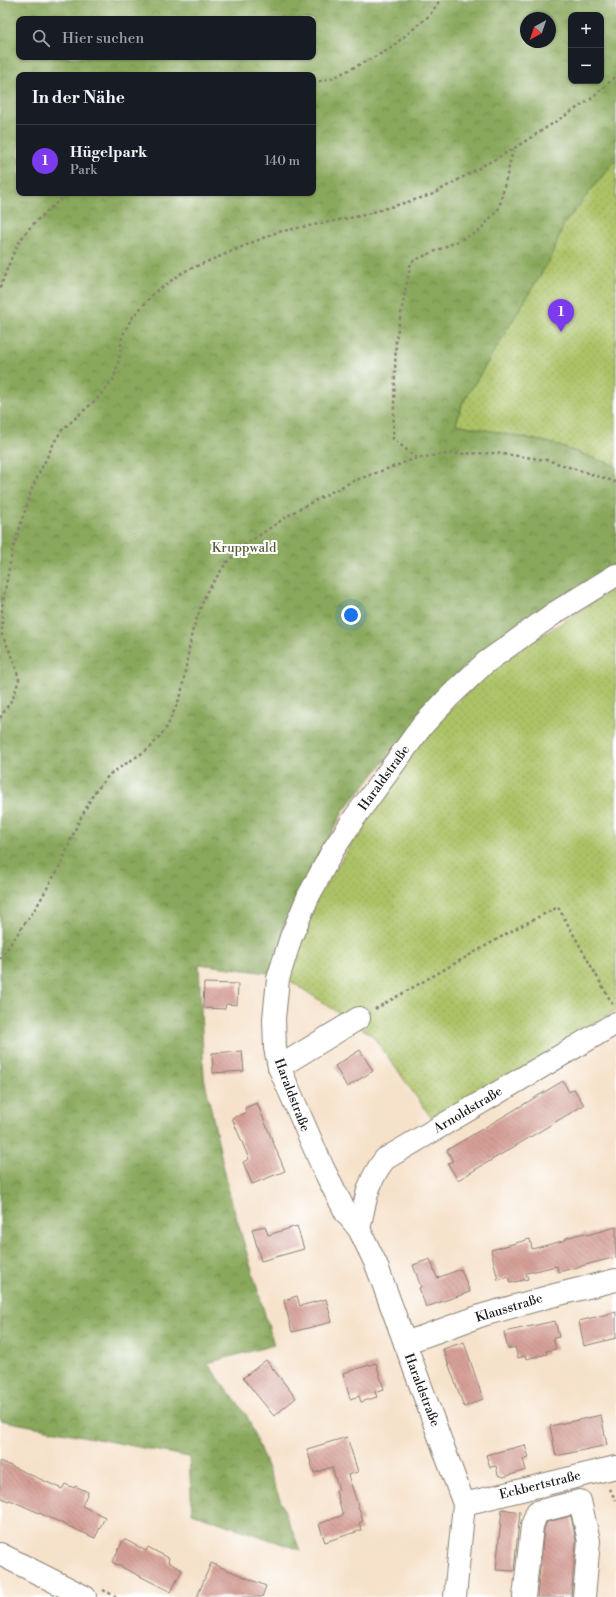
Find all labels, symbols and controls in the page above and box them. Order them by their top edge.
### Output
north arrow [520,12,556,48]
map controls [568,12,604,84]
button: + [568,12,604,48]
search box [16,16,316,60]
icon: search [30,27,52,49]
text: Hier suchen [62,29,144,48]
button: − [568,48,604,84]
text: In der Nähe [32,87,125,109]
text: Hügelpark [70,143,147,162]
text: 1 [42,153,48,169]
text: 140 m [264,153,300,169]
text: Park [70,162,97,178]
pin: 1 [548,299,574,332]
park label: Kruppwald [212,540,277,556]
your location [341,605,361,625]
street label: Haraldstraße [355,742,413,814]
street label: Haraldstraße [271,1056,313,1134]
street label: Arnoldstraße [430,1083,506,1137]
street label: Klausstraße [473,1290,545,1326]
street label: Haraldstraße [401,1351,443,1429]
street label: Eckbertstraße [498,1467,583,1503]

